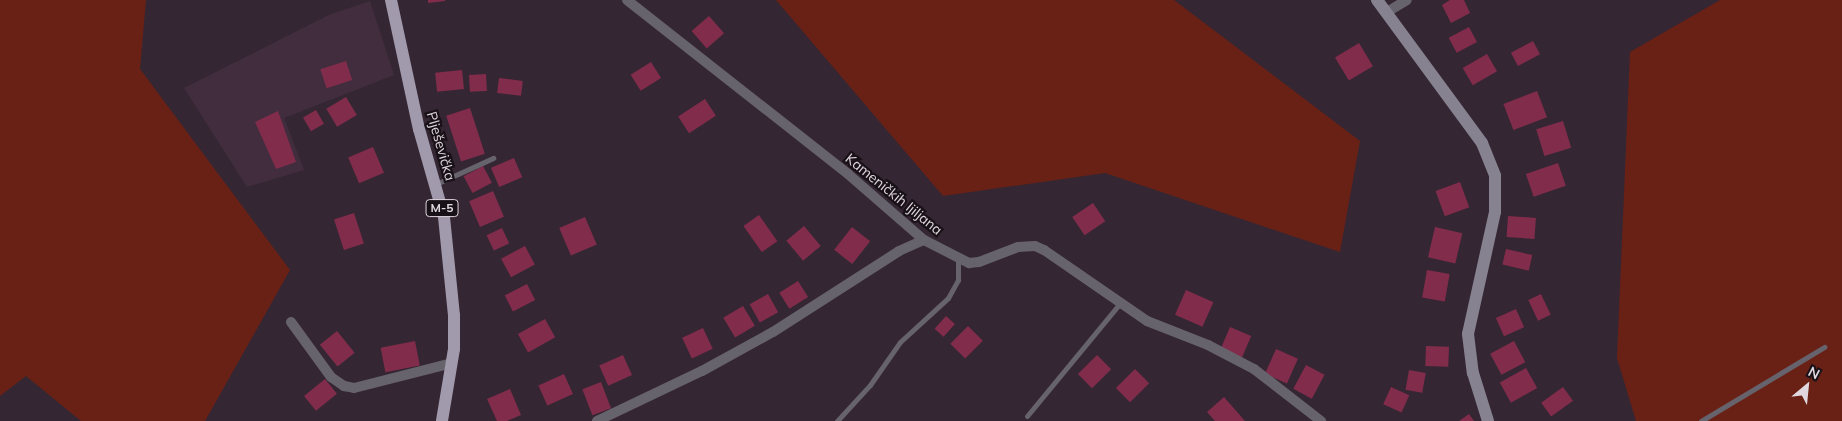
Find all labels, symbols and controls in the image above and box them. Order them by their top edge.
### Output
street label: Plješevička [423,110,459,182]
street label: Kameničkih ljiljana [842,150,946,238]
road number: M-5 [424,198,460,218]
north arrow [1782,361,1832,411]
text: N [1805,362,1823,383]

